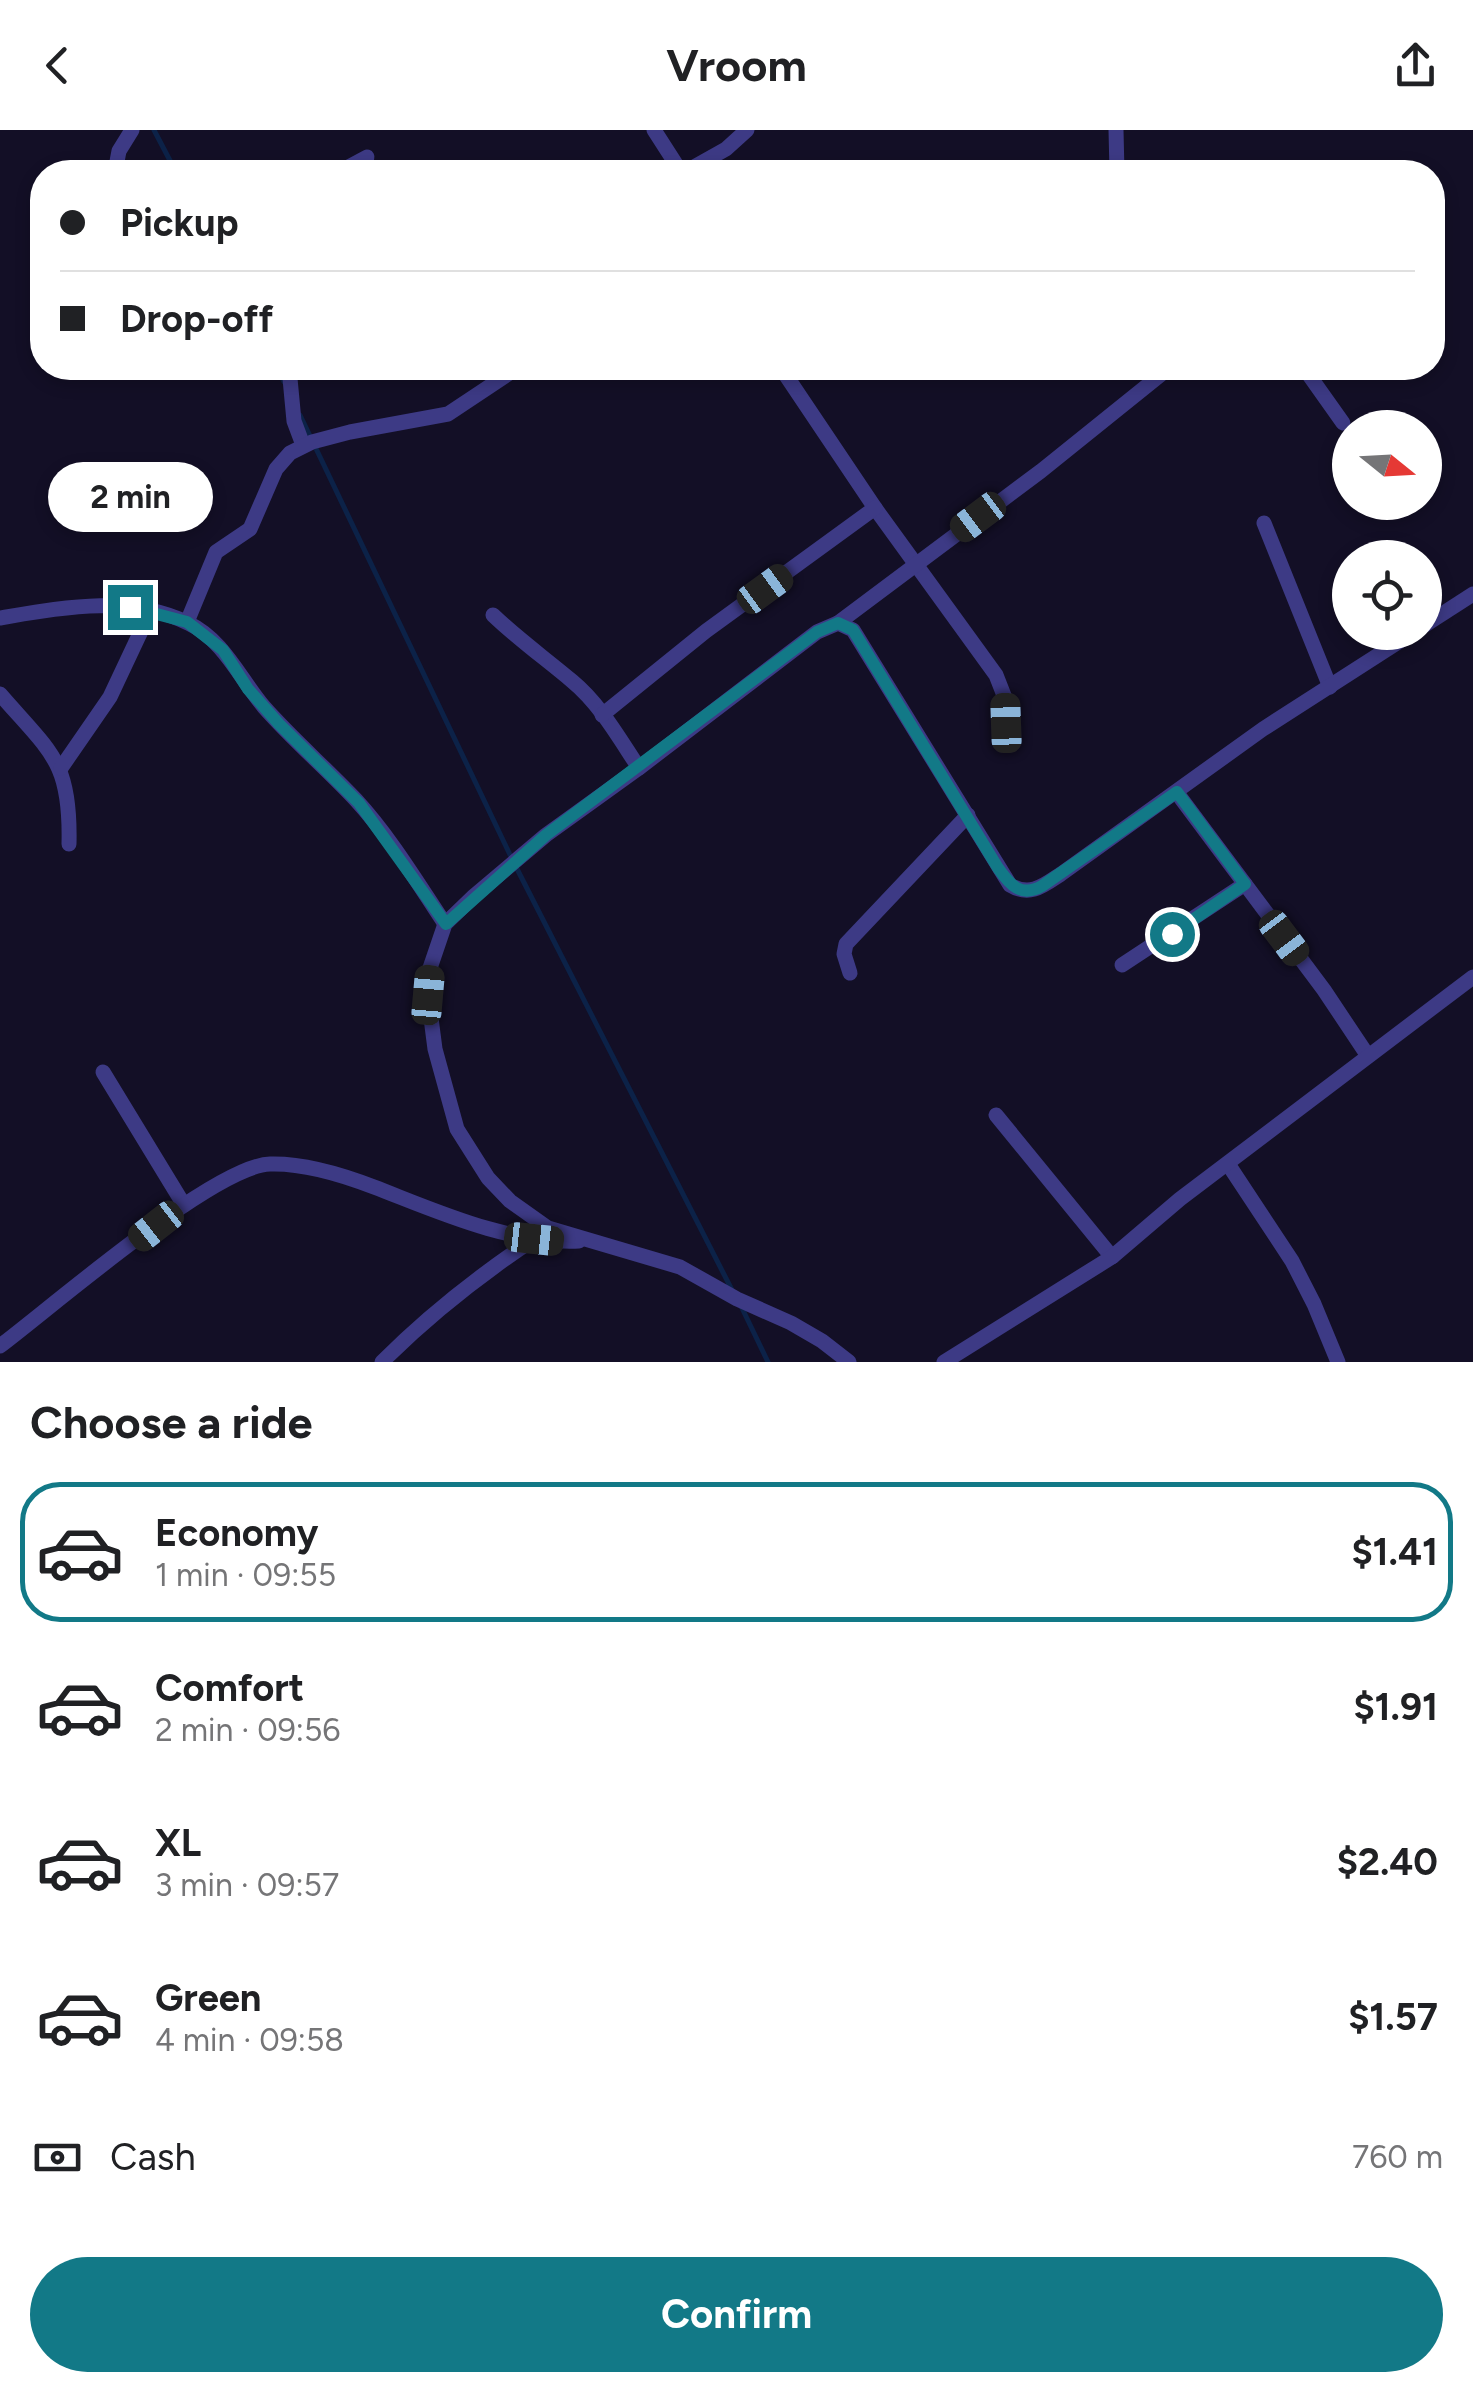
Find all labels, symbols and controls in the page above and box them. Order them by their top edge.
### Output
icon: back [30,38,85,93]
text: Vroom [666,38,807,92]
icon: share [1388,38,1443,93]
text: Pickup [120,200,238,246]
text: Drop-off [120,296,273,342]
north arrow [1332,410,1442,520]
map controls [1332,410,1442,650]
callout: 2 min [48,462,212,532]
text: 2 min [90,478,171,516]
car [945,487,1011,547]
button: locate [1332,540,1442,650]
car [732,559,798,619]
route end [108,585,153,630]
car [990,692,1022,754]
car [1254,905,1314,971]
route start [1150,912,1195,957]
car [410,964,446,1026]
car [123,1196,189,1256]
car [503,1221,565,1257]
text: Choose a ride [30,1395,312,1449]
icon: car [35,1507,125,1597]
text: Economy [155,1510,318,1556]
text: $1.41 [1351,1529,1438,1575]
text: 1 min · 09:55 [155,1556,336,1594]
icon: car [35,1662,125,1752]
text: Comfort [155,1665,304,1711]
text: $1.91 [1353,1684,1438,1730]
text: 2 min · 09:56 [155,1711,340,1749]
icon: car [35,1817,125,1907]
text: XL [155,1820,201,1866]
text: $2.40 [1337,1839,1438,1885]
text: 3 min · 09:57 [155,1866,339,1904]
icon: car [35,1972,125,2062]
text: Green [155,1975,261,2021]
text: $1.57 [1348,1994,1438,2040]
text: 4 min · 09:58 [155,2021,344,2059]
icon: cash [30,2130,85,2185]
text: Cash [110,2134,196,2180]
text: 760 m [1352,2138,1443,2176]
button: Confirm [30,2257,1443,2372]

